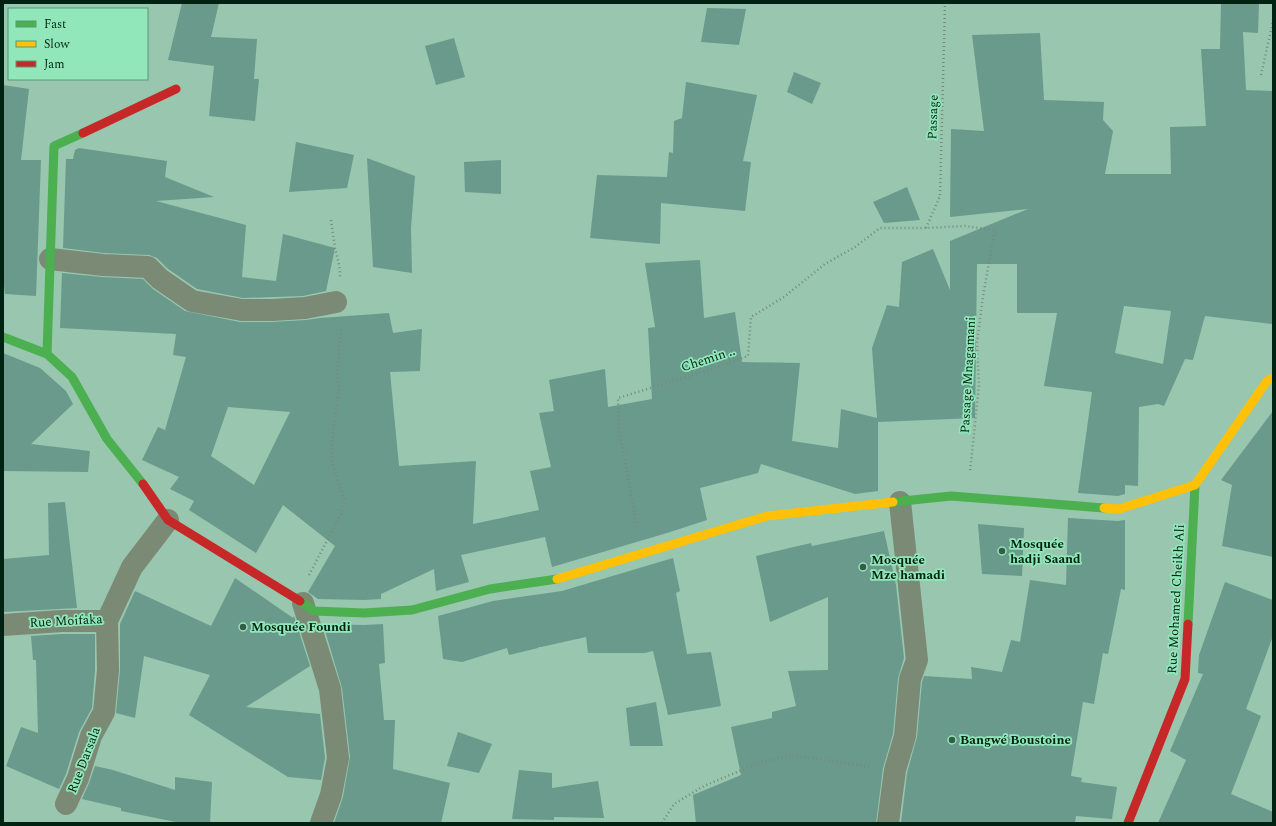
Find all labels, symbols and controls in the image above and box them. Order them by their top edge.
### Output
legend [8,8,148,80]
text: Fast [44,15,66,34]
text: Slow [44,35,70,54]
text: Jam [44,55,65,74]
street label: Passage [922,94,944,140]
street label: Passage Mnagamani [955,316,981,434]
street label: Chemin .. [678,341,738,377]
street label: Rue Mohamed Cheikh Ali [1162,524,1190,674]
place label: Mosquée hadji Saand [1010,534,1081,569]
marker: Mosquée hadji Saand [997,546,1007,556]
place label: Mosquée Mze hamadi [871,550,945,585]
marker: Mosquée Mze hamadi [858,562,868,572]
street label: Rue Moifaka [29,609,104,633]
place label: Mosquée Foundi [251,617,351,637]
marker: Mosquée Foundi [238,622,248,632]
street label: Rue Darsala [62,724,106,796]
place label: Bangwé Boustoine [960,730,1071,750]
marker: Bangwé Boustoine [947,735,957,745]

